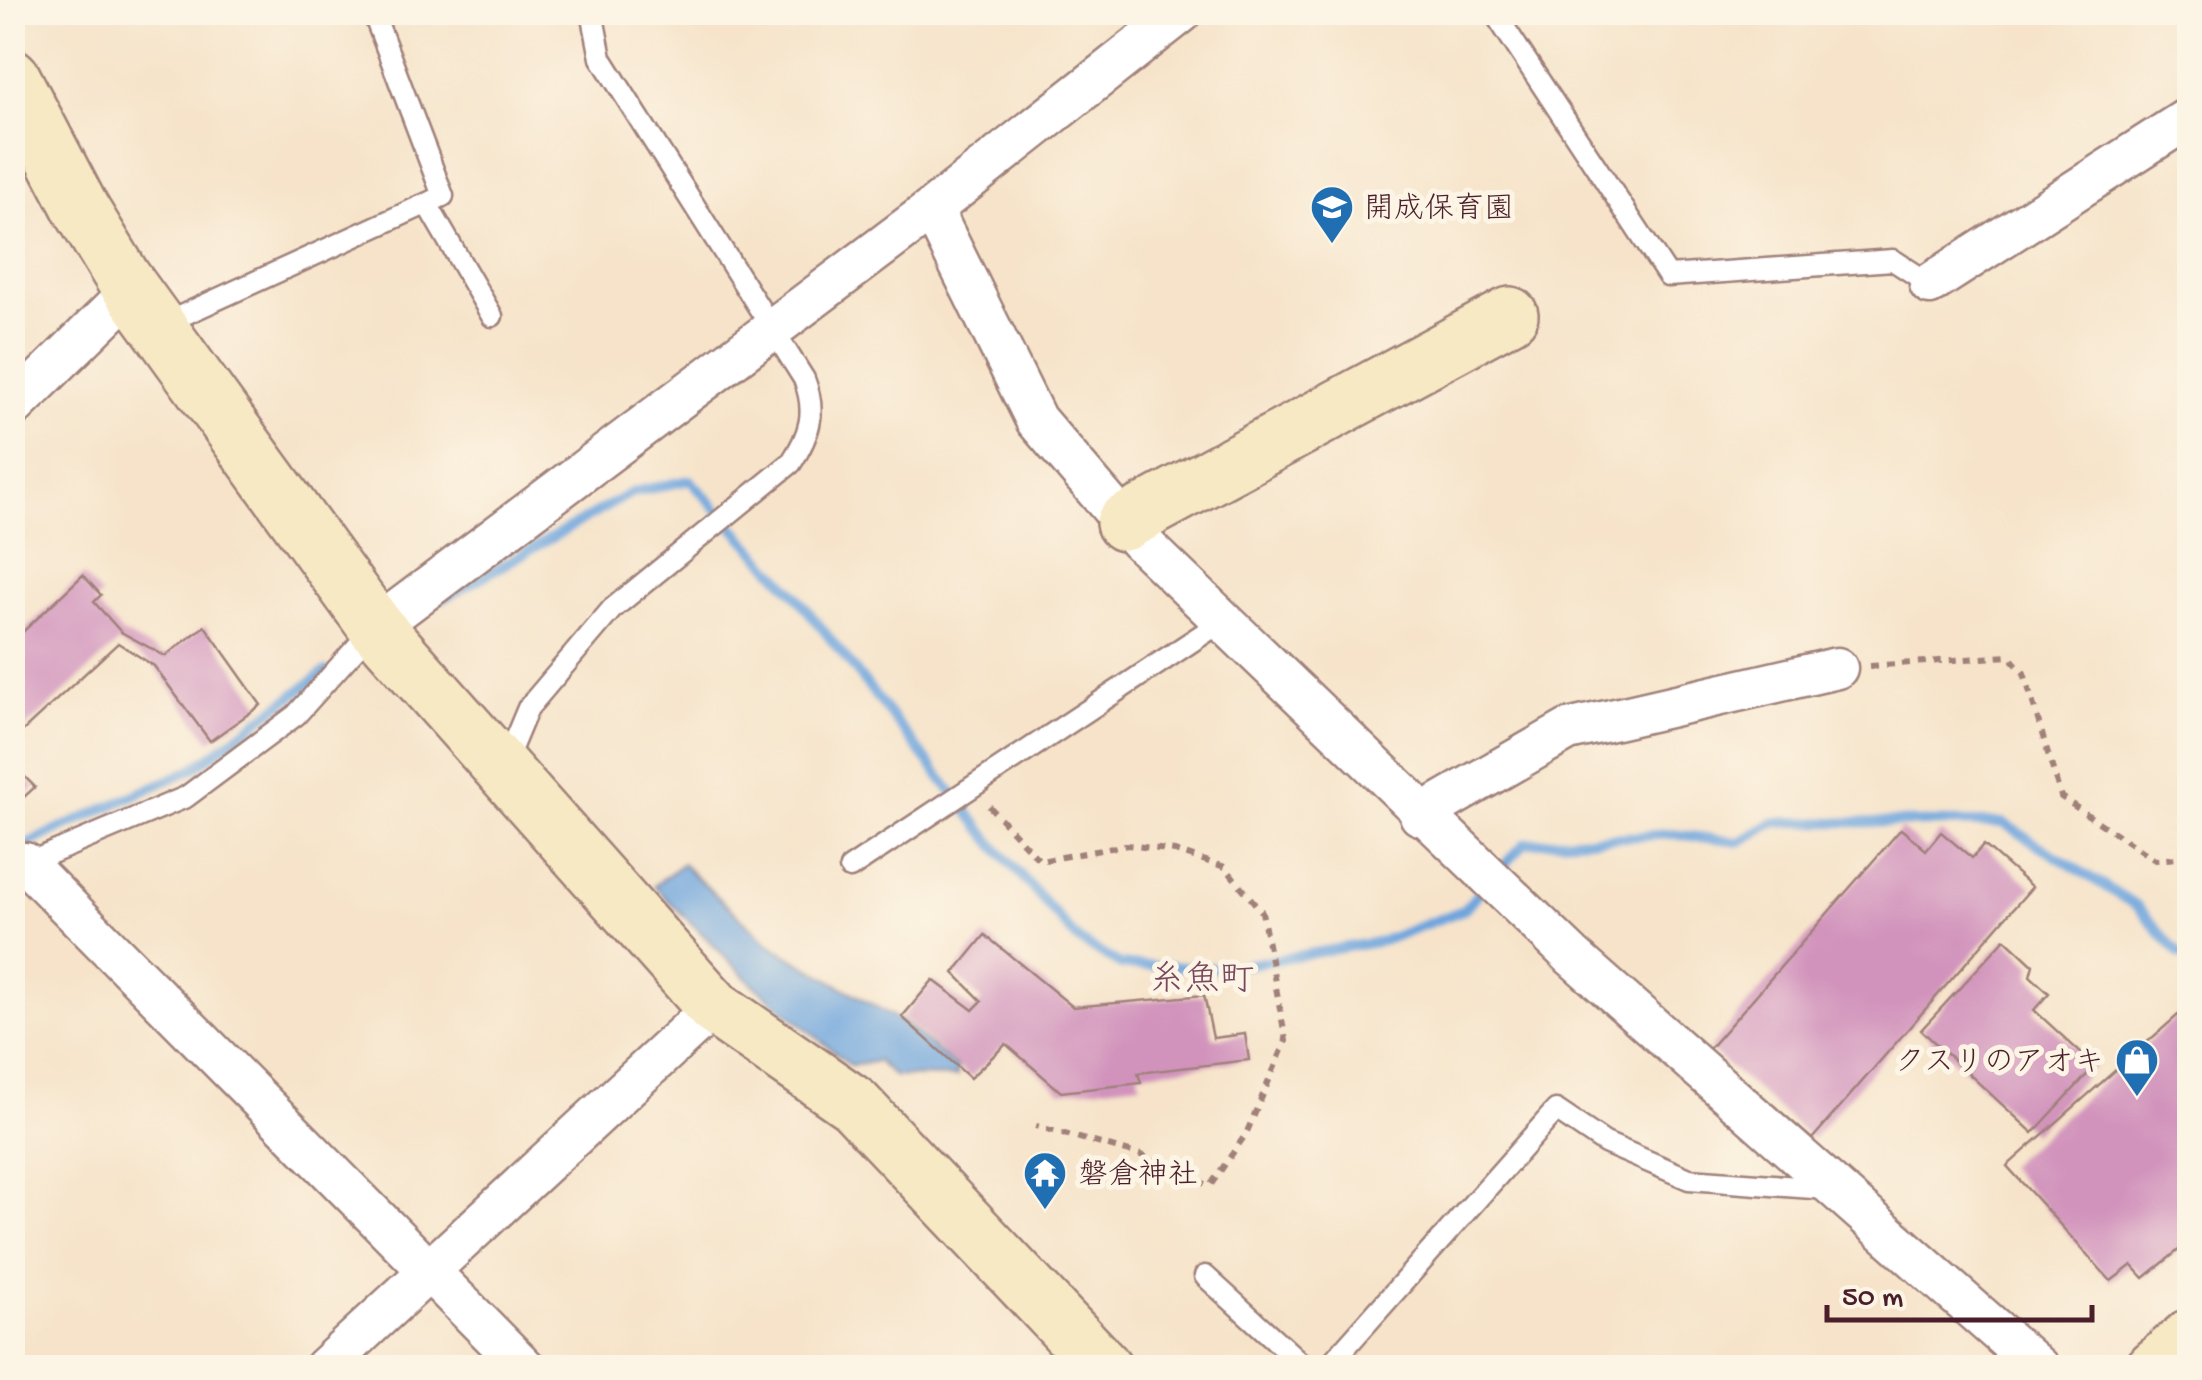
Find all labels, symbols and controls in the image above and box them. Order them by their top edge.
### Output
school or university icon: 開成保育園 [1309,184,1355,245]
place label: 開成保育園 [1364,192,1514,229]
district label: 糸魚町 [1149,960,1255,1003]
shop icon: クスリのアオキ [2114,1037,2160,1098]
place label: クスリのアオキ [1895,1047,2104,1082]
temple icon: 磐倉神社 [1022,1150,1068,1211]
place label: 磐倉神社 [1078,1158,1198,1195]
scale bar [1827,1260,2092,1322]
text: 50 m [1842,1282,1903,1317]

